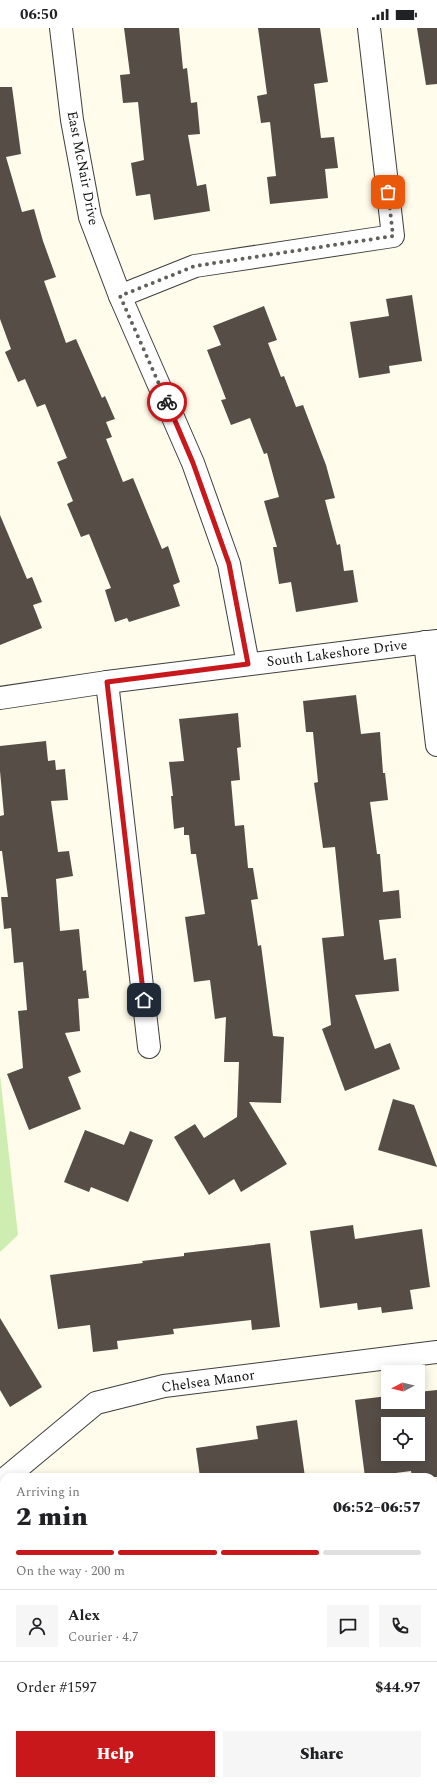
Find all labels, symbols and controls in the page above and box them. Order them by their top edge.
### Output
text: 06:50 [20,3,58,26]
street label: East McNair Drive [62,109,104,227]
pin [371,175,405,209]
icon: bag [377,181,399,203]
courier [147,382,187,422]
icon: bike [156,391,178,413]
street label: South Lakeshore Drive [265,634,409,672]
pin [127,983,161,1017]
icon: home [133,989,155,1011]
street label: Chelsea Manor [160,1364,256,1398]
north arrow [381,1365,425,1409]
map controls [381,1365,425,1461]
button: locate [381,1417,425,1461]
text: Arriving in [16,1482,80,1502]
text: 06:52–06:57 [333,1496,421,1519]
text: 2 min [16,1497,88,1537]
text: On the way · 200 m [16,1561,125,1581]
text: Alex [68,1604,100,1627]
button: person [16,1605,58,1647]
button: chat [327,1605,369,1647]
button: phone [379,1605,421,1647]
text: Courier · 4.7 [68,1627,138,1647]
text: Order #1597 [16,1676,97,1699]
text: $44.97 [375,1676,421,1699]
button: Help [16,1731,215,1777]
button: Share [223,1731,421,1777]

